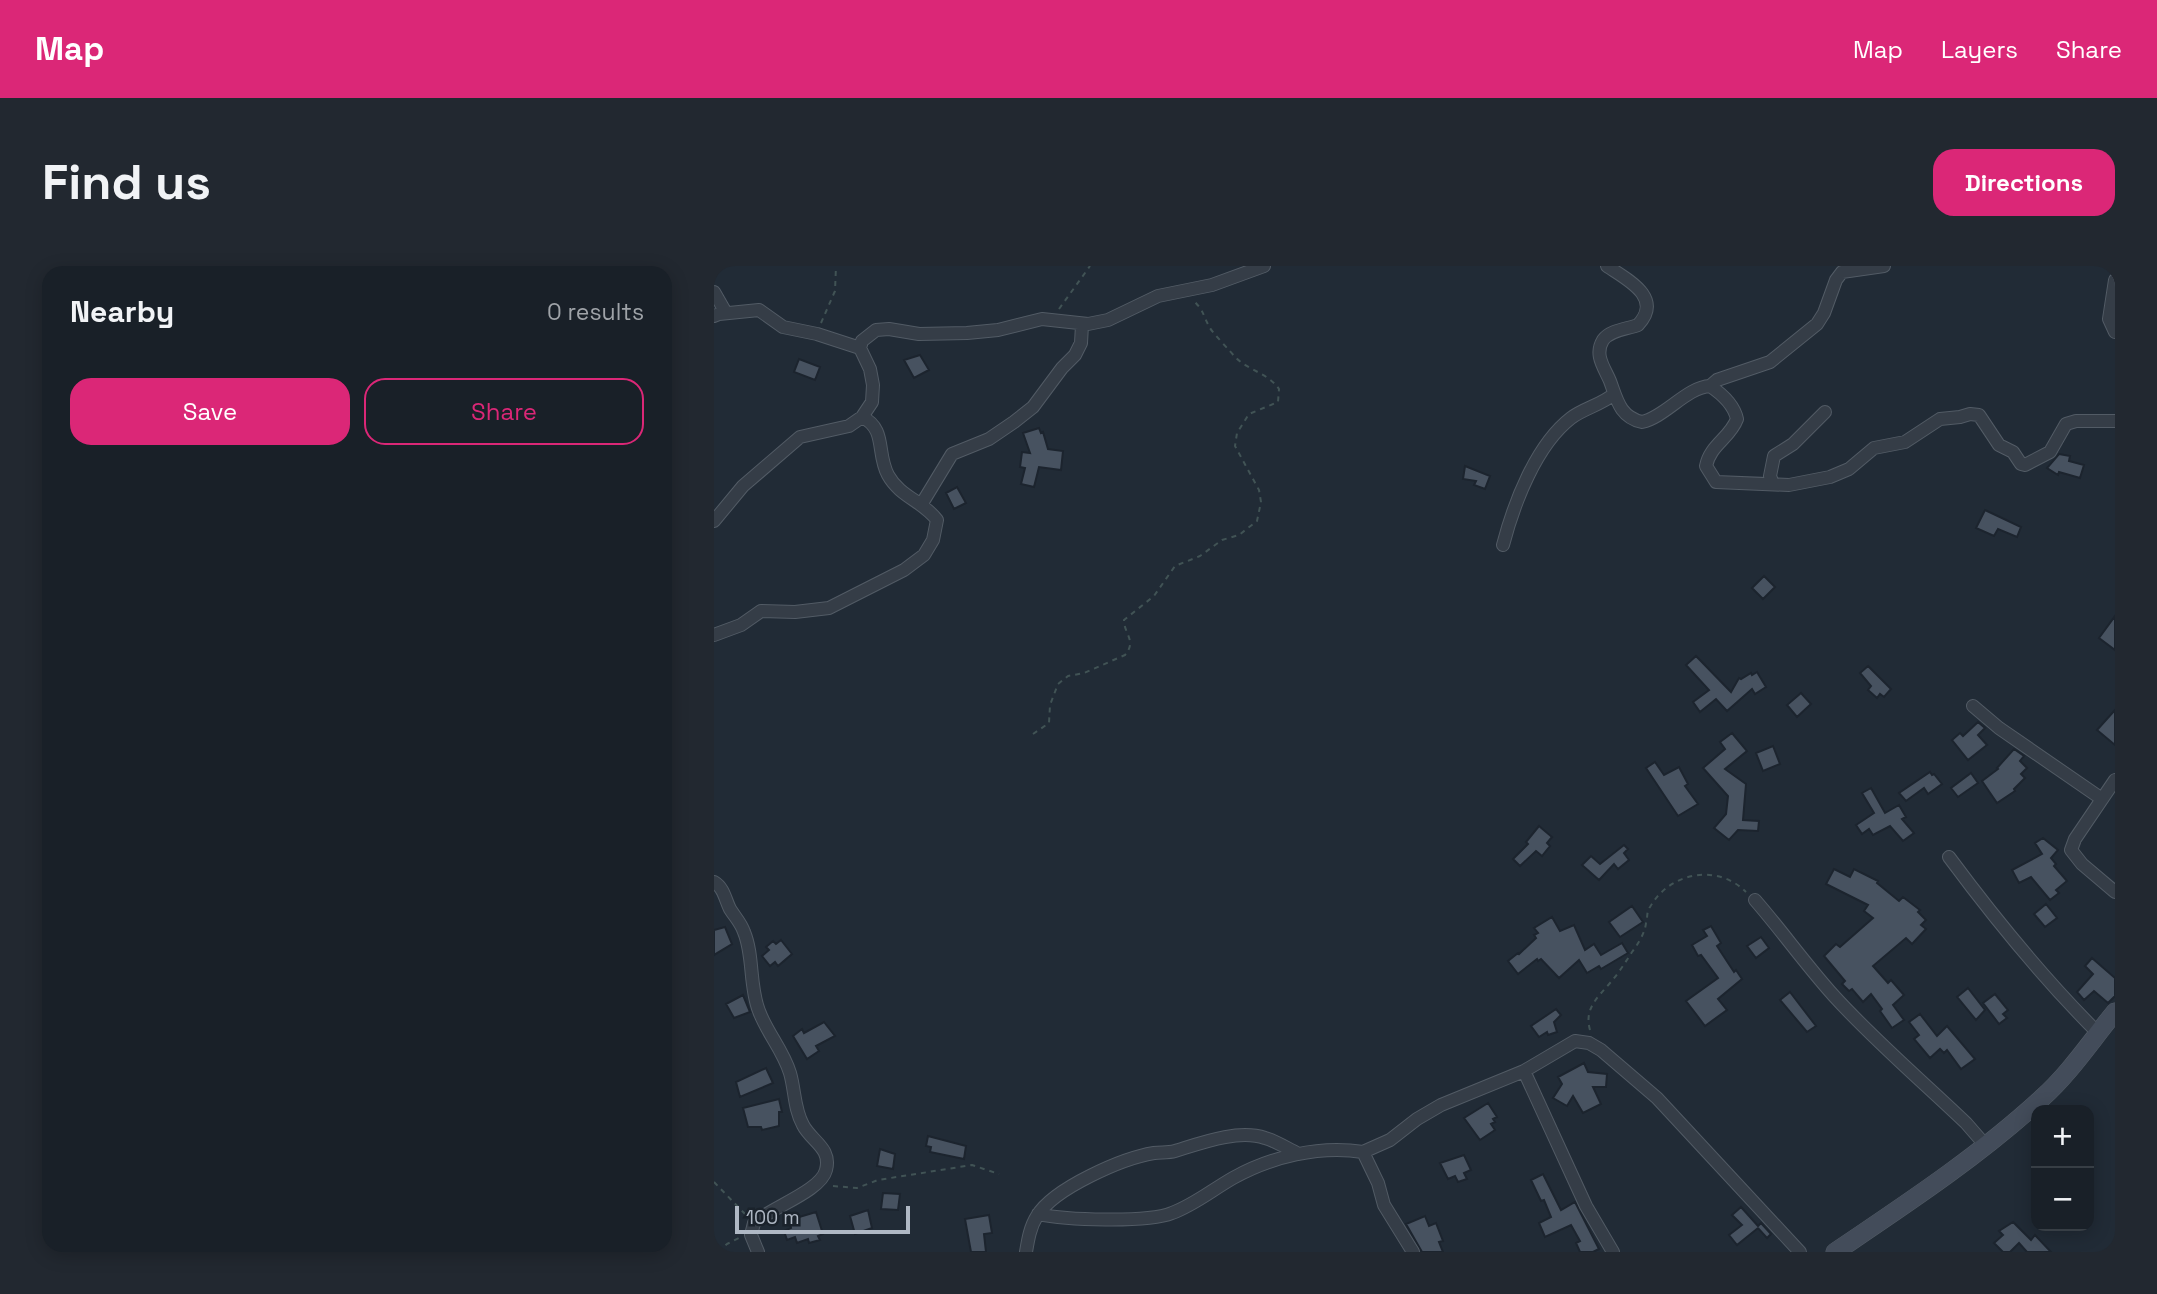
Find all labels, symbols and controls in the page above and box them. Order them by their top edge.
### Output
text: Map [35,28,104,70]
text: Map [1853,34,1903,65]
text: Layers [1941,34,2018,65]
text: Share [2056,34,2122,65]
button: Directions [1933,149,2115,216]
text: Find us [42,151,211,213]
text: Nearby [70,292,174,331]
text: 0 results [547,297,644,327]
button: Save [70,378,350,445]
button: Share [364,378,644,445]
map controls [2031,1105,2094,1231]
button: + [2031,1105,2094,1168]
button: − [2031,1168,2094,1231]
scale bar [735,1203,910,1235]
text: 100 m [746,1205,800,1230]

